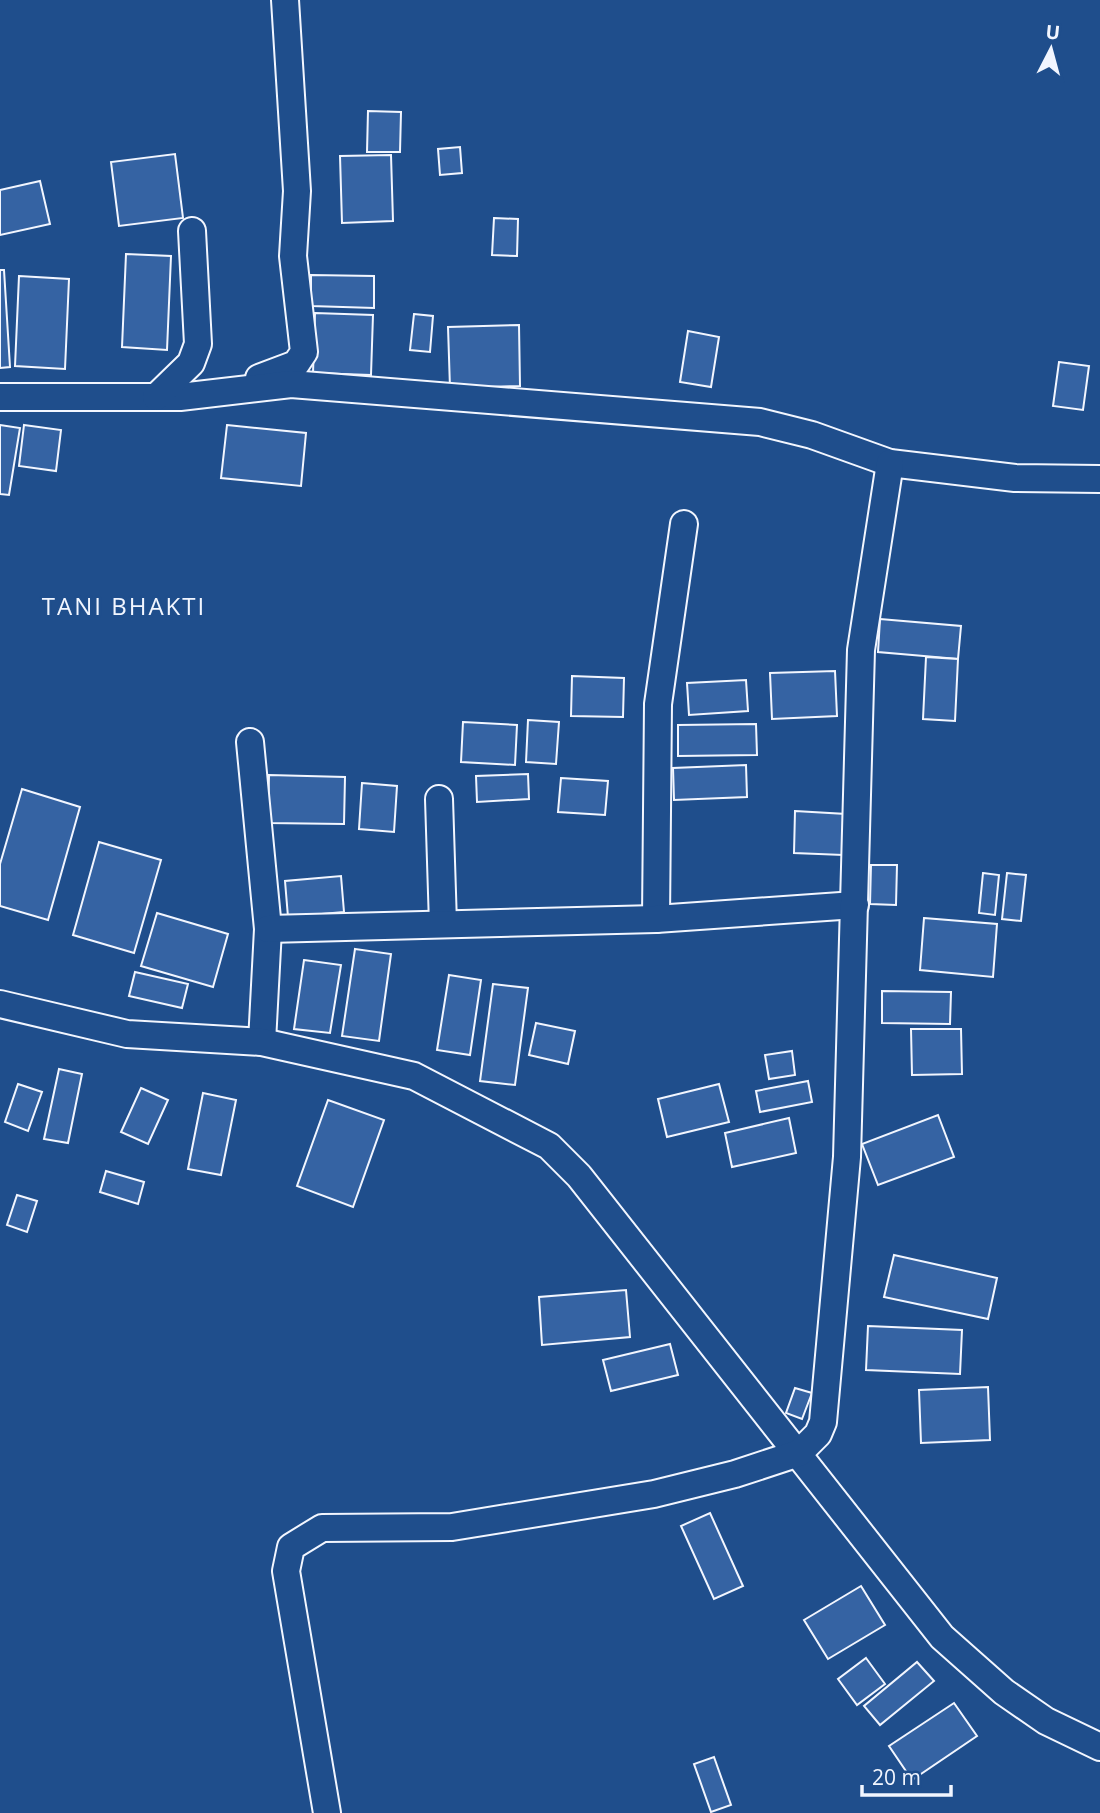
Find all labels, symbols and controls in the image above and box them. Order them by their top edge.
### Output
north arrow [1016,14,1086,84]
text: U [1044,18,1061,46]
district label: TANI BHAKTI [42,589,206,622]
scale bar [862,1754,951,1798]
text: 20 m [872,1763,921,1791]

